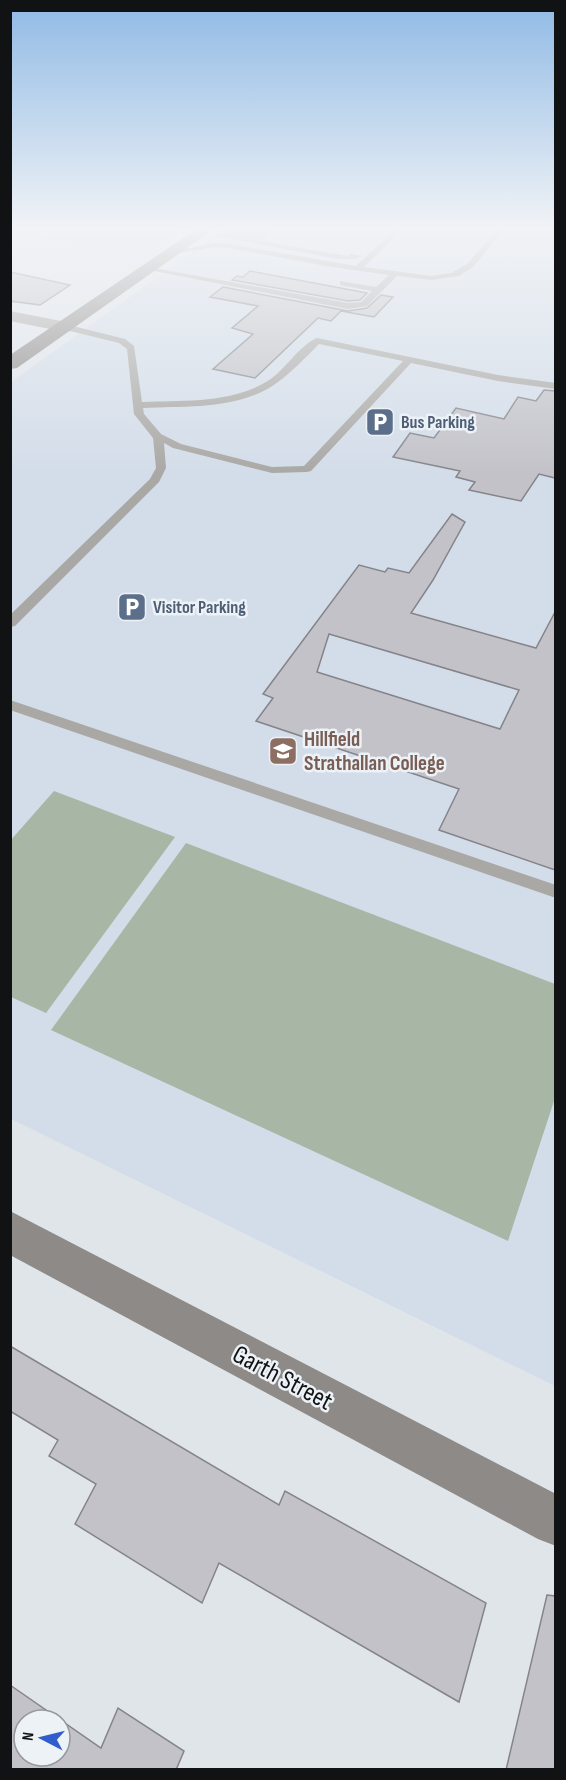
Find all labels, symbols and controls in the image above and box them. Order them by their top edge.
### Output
parking icon: Bus Parking [364,406,396,438]
place label: Bus Parking [401,412,475,433]
parking icon: Visitor Parking [116,591,148,623]
place label: Visitor Parking [153,597,246,618]
place label: Hillfield Strathallan College [304,727,445,776]
school or university icon: Hillfield Strathallan College [267,735,299,767]
street label: Garth Street [227,1339,338,1418]
north arrow [12,1708,72,1768]
text: N [19,1731,39,1742]

